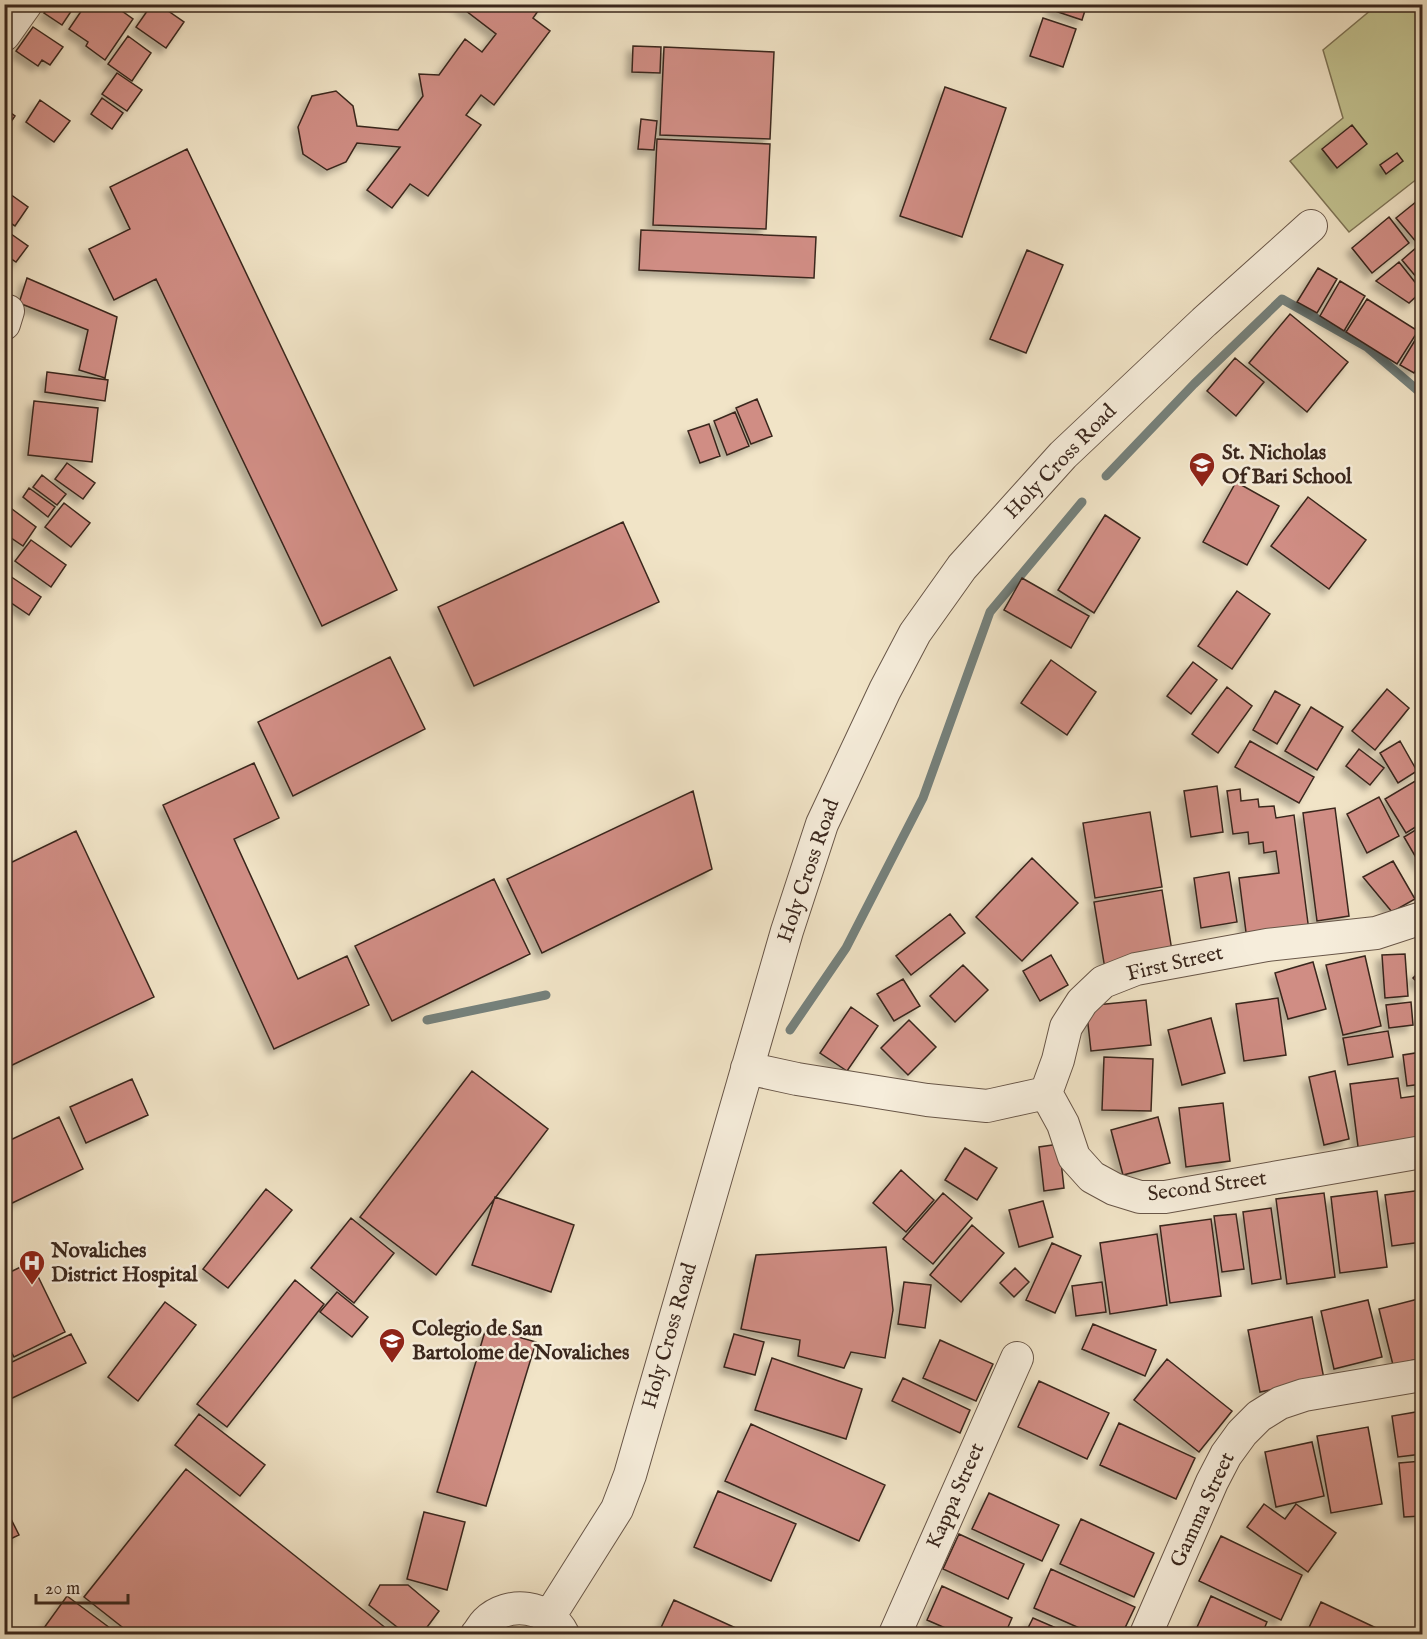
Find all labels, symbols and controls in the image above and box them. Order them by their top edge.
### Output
street label: Holy Cross Road [999,398,1123,525]
place label: St. Nicholas Of Bari School [1222,440,1353,491]
school or university icon: St. Nicholas Of Bari School [1187,450,1217,488]
street label: Holy Cross Road [772,795,846,946]
street label: First Street [1124,940,1226,988]
street label: Second Street [1146,1165,1268,1209]
place label: Novaliches District Hospital [50,1238,199,1289]
hospital icon: Novaliches District Hospital [17,1248,47,1286]
street label: Holy Cross Road [636,1259,704,1412]
place label: Colegio de San Bartolome de Novaliches [412,1316,629,1367]
school or university icon: Colegio de San Bartolome de Novaliches [377,1326,407,1364]
street label: Kappa Street [921,1439,991,1553]
street label: Gamma Street [1165,1448,1241,1572]
scale bar [36,1567,128,1605]
text: 20 m [45,1578,80,1601]

